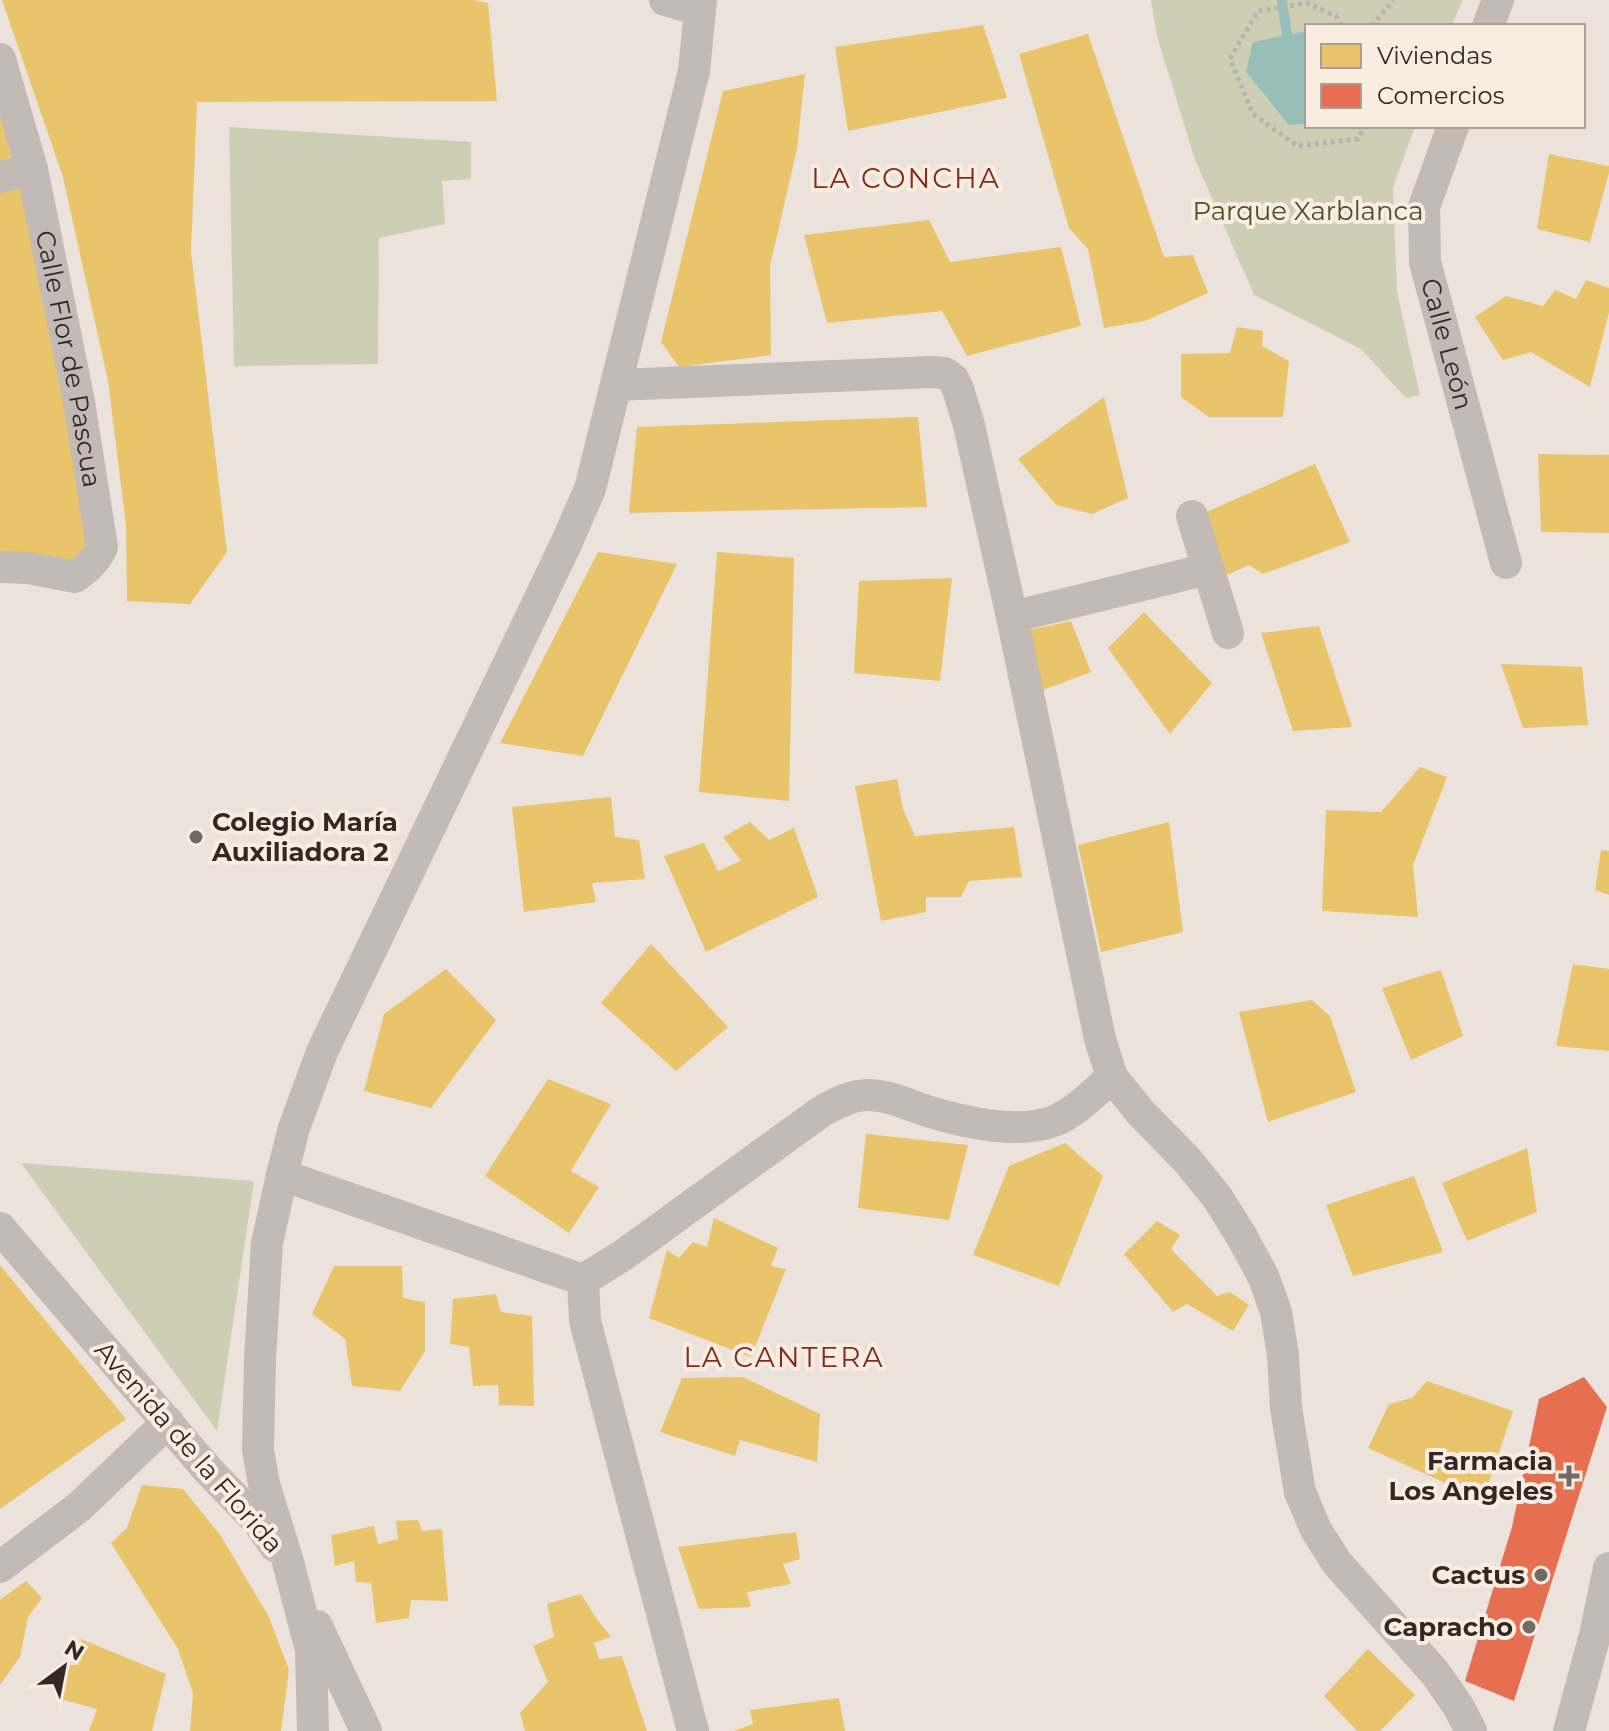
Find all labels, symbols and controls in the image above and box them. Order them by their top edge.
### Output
legend [1305,24,1585,128]
text: Viviendas [1377,41,1492,70]
text: Comercios [1377,81,1504,110]
district label: LA CONCHA [811,161,1001,195]
park label: Parque Xarblanca [1192,195,1424,227]
street label: Calle Flor de Pascua [29,227,108,490]
street label: Calle León [1414,275,1480,413]
place label: Colegio María Auxiliadora 2 [211,806,398,868]
marker: Colegio María Auxiliadora 2 [187,828,205,846]
street label: Avenida de la Florida [88,1334,290,1560]
district label: LA CANTERA [683,1340,885,1374]
place label: Farmacia Los Angeles [1389,1445,1553,1507]
marker: Farmacia Los Angeles [1560,1467,1578,1485]
place label: Cactus [1432,1559,1525,1591]
marker: Cactus [1532,1566,1550,1584]
place label: Capracho [1384,1611,1513,1643]
marker: Capracho [1520,1618,1538,1636]
north arrow [24,1627,104,1707]
text: N [60,1634,89,1667]

